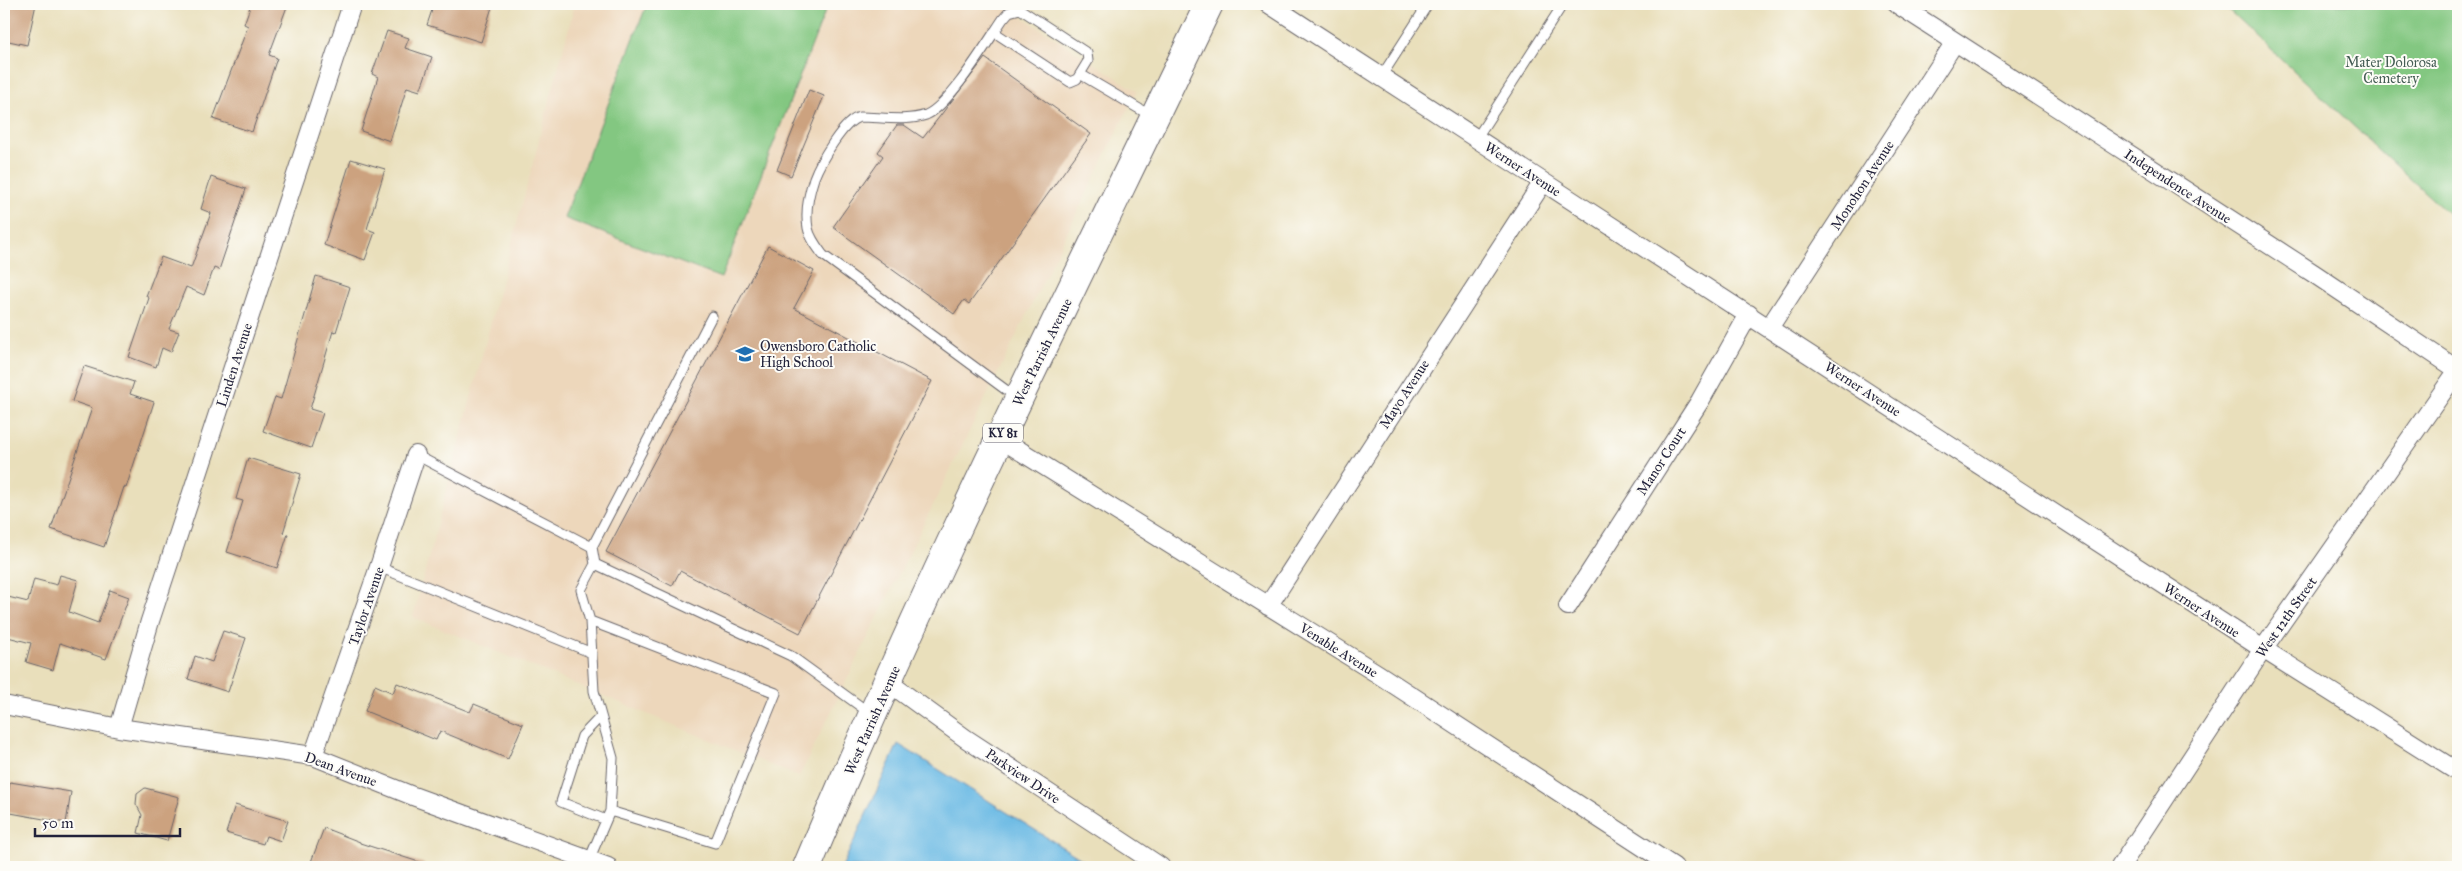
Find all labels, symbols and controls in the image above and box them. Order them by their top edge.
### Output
park label: Mater Dolorosa Cemetery [2345,54,2437,87]
street label: Monohon Avenue [1827,137,1898,233]
street label: Werner Avenue [1481,138,1564,200]
street label: Independence Avenue [2121,146,2235,227]
street label: West Parrish Avenue [1009,296,1076,409]
street label: Linden Avenue [213,321,256,409]
place label: Owensboro Catholic High School [760,338,876,371]
school or university icon: Owensboro Catholic High School [734,343,756,365]
street label: Mayo Avenue [1376,356,1433,432]
street label: Werner Avenue [1821,358,1904,420]
road number: KY 81 [983,423,1023,442]
street label: Manor Court [1633,424,1690,498]
street label: Taylor Avenue [345,564,388,648]
street label: West 12th Street [2252,574,2321,661]
street label: Werner Avenue [2160,579,2243,641]
street label: Venable Avenue [1295,619,1381,681]
street label: West Parrish Avenue [841,663,904,777]
street label: Parkview Drive [982,745,1063,808]
street label: Dean Avenue [302,749,379,790]
scale bar [35,806,180,838]
text: 50 m [42,814,74,832]

